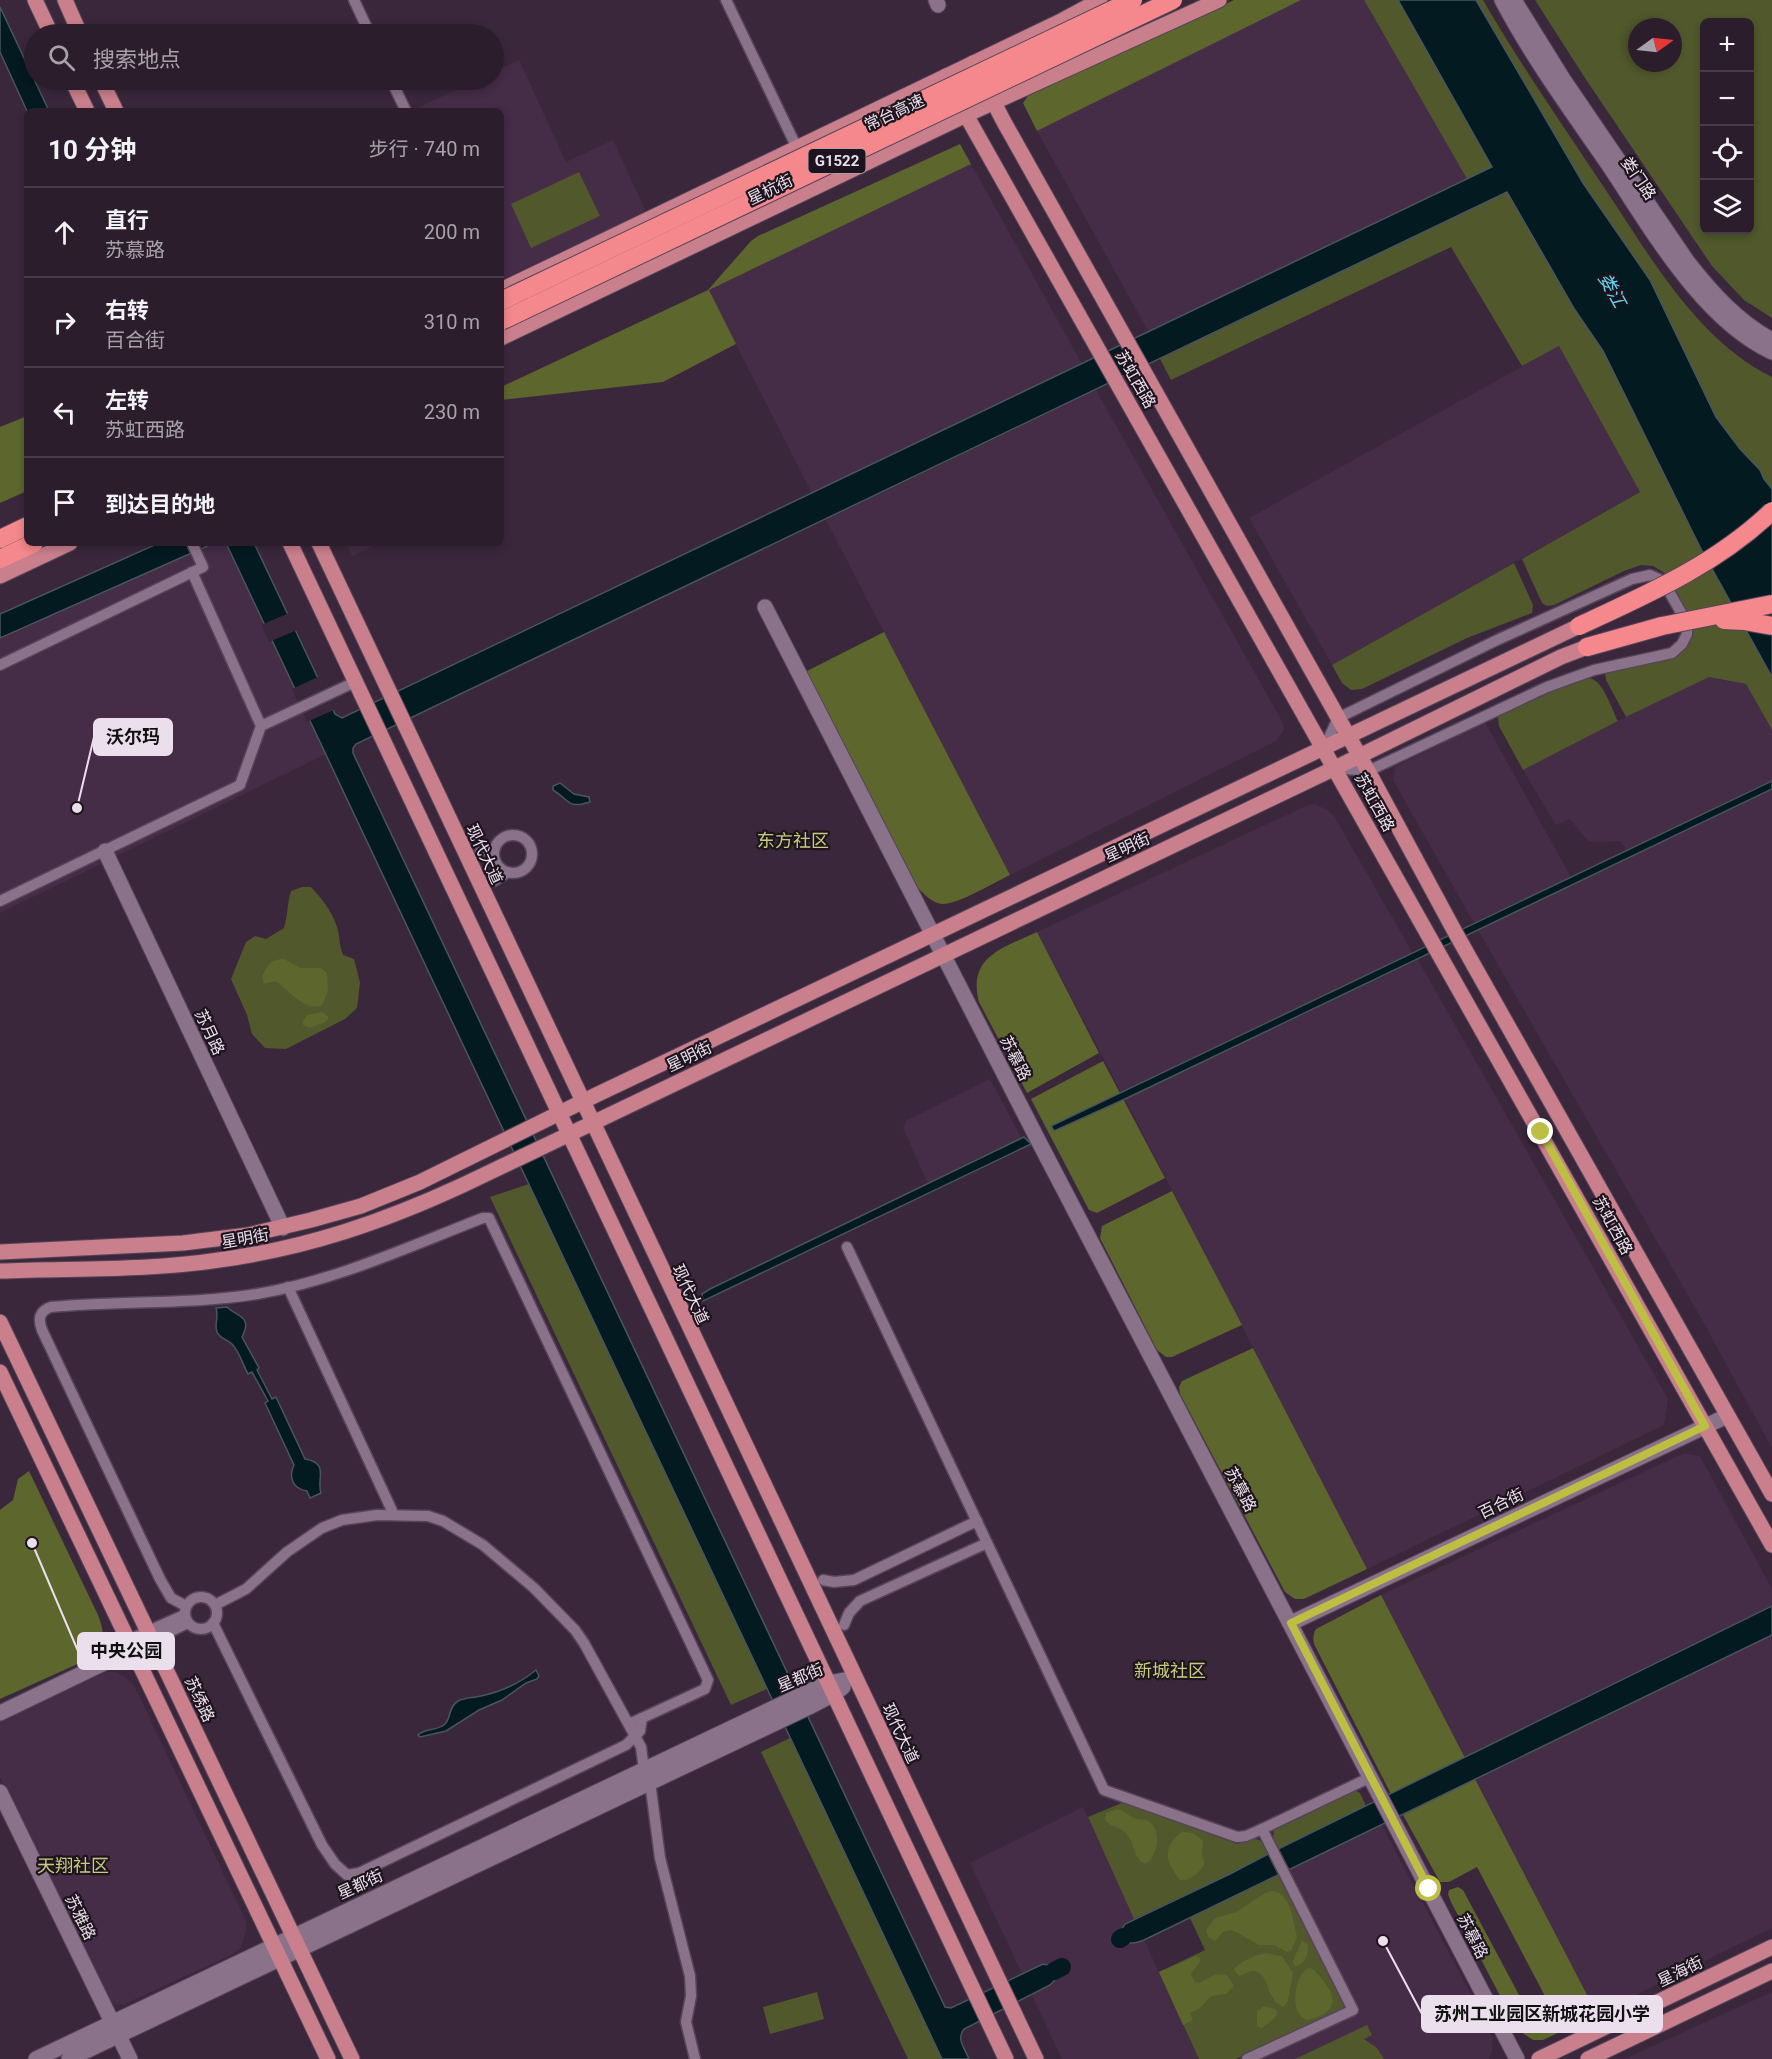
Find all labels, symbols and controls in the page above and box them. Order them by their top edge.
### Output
north arrow [1628,18,1682,72]
map controls [1700,18,1754,234]
button: + [1700,18,1754,72]
search box [24,24,504,90]
icon: search [45,41,78,74]
text: 搜索地点 [93,47,181,72]
button: − [1700,72,1754,126]
street label: 常台高速 [861,90,927,135]
button: locate [1700,126,1754,180]
text: 10 分钟 [48,135,136,165]
text: 步行 · 740 m [369,137,480,161]
road number: G1522 [808,149,866,173]
street label: 娄门路 [1617,153,1660,203]
street label: 星杭街 [744,170,796,209]
button: layers [1700,180,1754,234]
text: 直行 [105,208,149,233]
icon: ahead [48,216,81,249]
text: 200 m [424,220,480,244]
text: 苏慕路 [105,238,165,262]
water label: 娄江 [1595,269,1631,312]
text: 右转 [105,298,149,323]
icon: right [48,306,81,339]
text: 310 m [424,310,480,334]
text: 百合街 [105,328,165,352]
street label: 苏虹西路 [1111,347,1160,412]
text: 左转 [105,388,149,413]
icon: left [48,396,81,429]
text: 230 m [424,400,480,424]
text: 苏虹西路 [105,418,185,442]
icon: arrive [48,486,81,519]
text: 到达目的地 [105,492,215,517]
callout: 沃尔玛 [94,719,172,755]
text: 沃尔玛 [106,726,160,747]
street label: 苏虹西路 [1351,770,1398,835]
street label: 现代大道 [462,821,507,887]
street label: 星明街 [1101,829,1153,866]
district label: 东方社区 [757,830,829,851]
street label: 苏月路 [191,1006,228,1058]
street label: 苏慕路 [996,1033,1035,1084]
street label: 星明街 [663,1037,715,1076]
route end [1527,1118,1553,1144]
street label: 苏虹西路 [1589,1193,1636,1258]
street label: 星明街 [220,1225,270,1252]
street label: 现代大道 [668,1261,713,1327]
street label: 苏慕路 [1221,1464,1260,1515]
street label: 百合街 [1475,1484,1527,1523]
callout: 中央公园 [78,1633,174,1669]
text: 中央公园 [90,1640,162,1661]
street label: 星都街 [774,1659,826,1696]
district label: 新城社区 [1134,1660,1206,1681]
street label: 苏绣路 [181,1673,218,1725]
street label: 现代大道 [878,1700,923,1766]
district label: 天翔社区 [37,1855,109,1876]
street label: 星都街 [334,1866,386,1903]
route start [1415,1875,1441,1901]
street label: 苏雅路 [61,1891,100,1943]
street label: 苏慕路 [1453,1911,1492,1962]
street label: 星海街 [1654,1952,1706,1991]
callout: 苏州工业园区新城花园小学 [1422,1996,1662,2032]
text: 苏州工业园区新城花园小学 [1434,2003,1650,2024]

